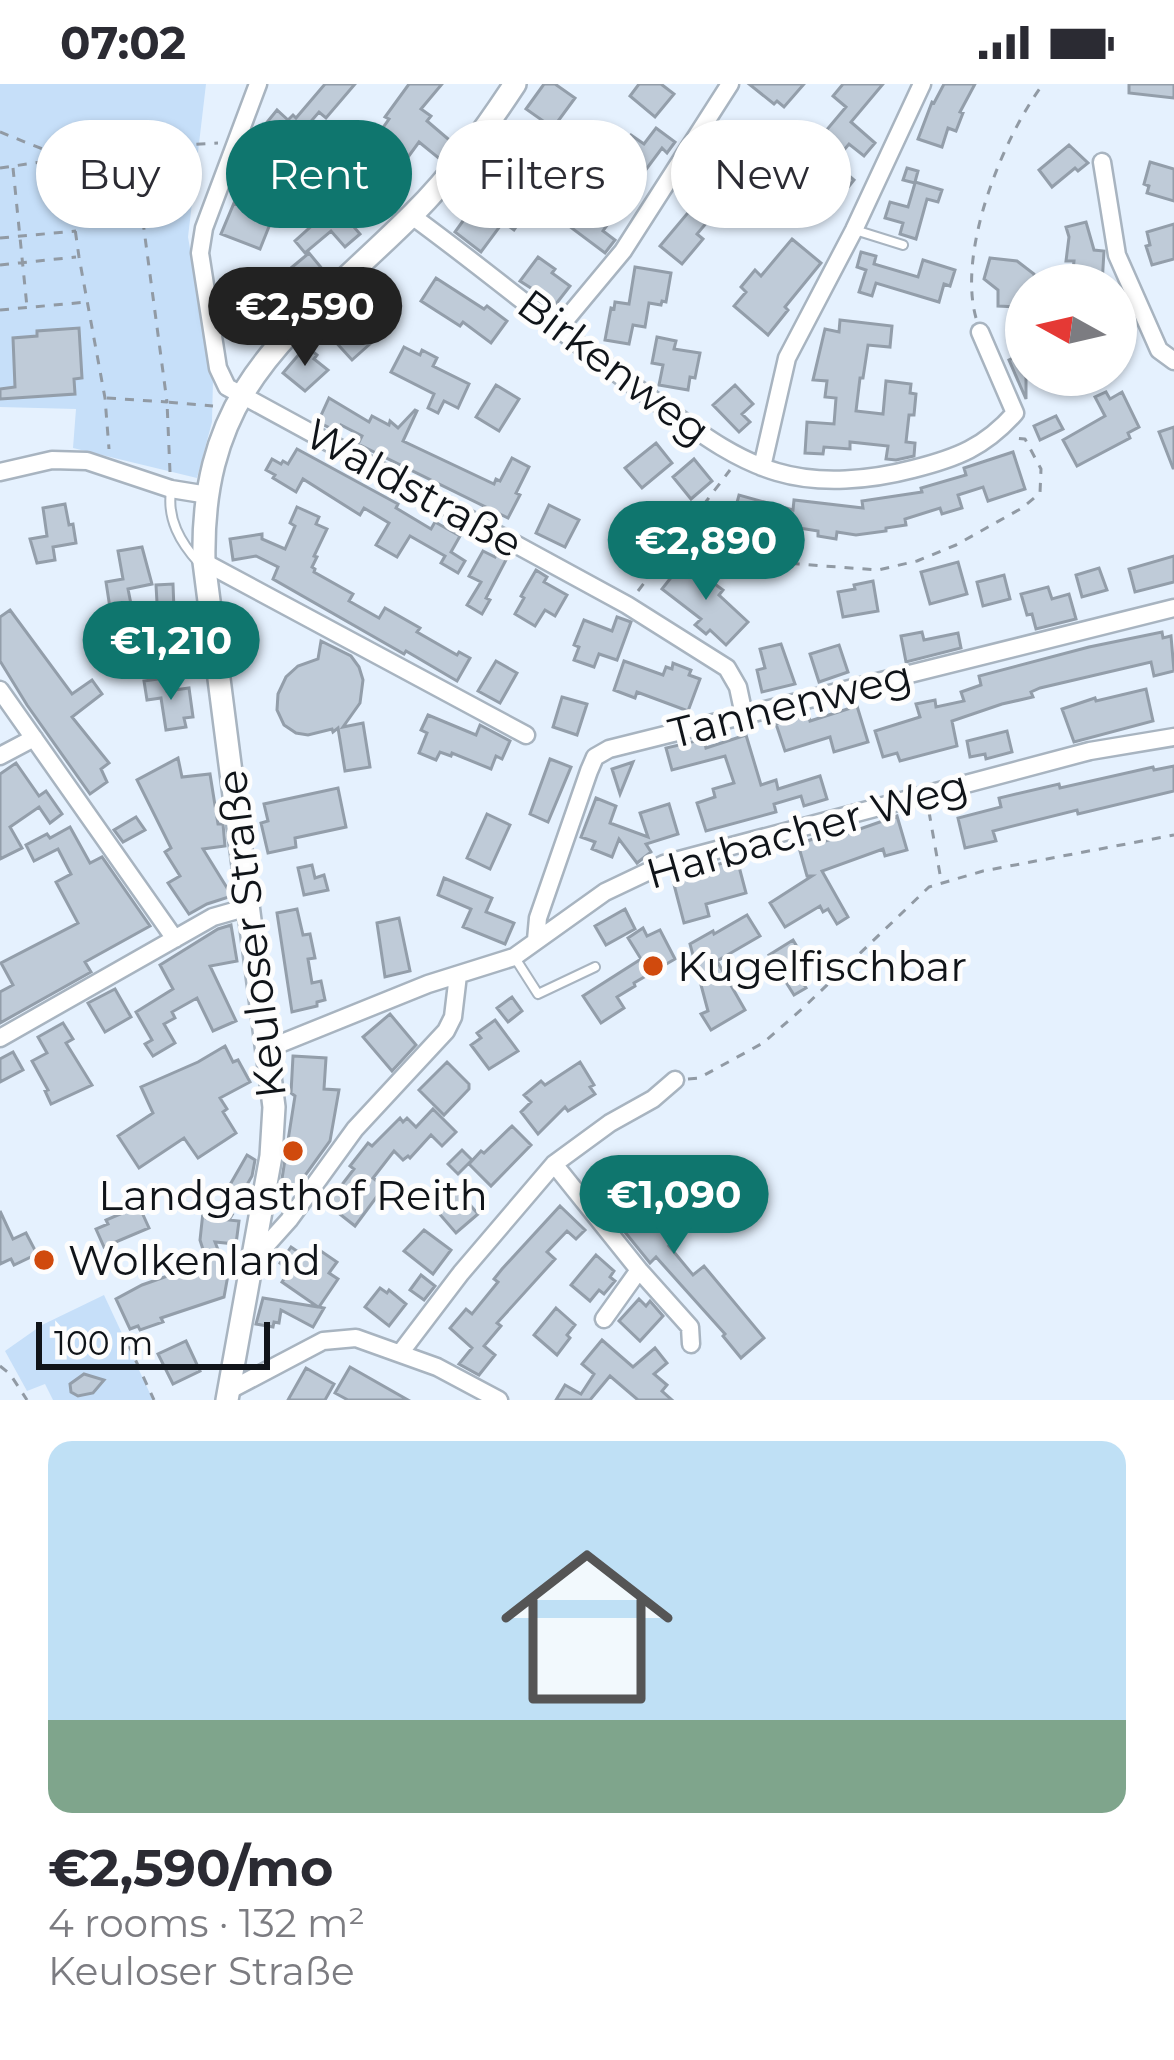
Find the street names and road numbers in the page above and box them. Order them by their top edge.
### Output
street label: Birkenweg [508,278,720,456]
street label: Waldstraße [297,407,531,569]
street label: Tannenweg [663,649,917,759]
street label: Harbacher Weg [640,758,974,900]
street label: Keuloser Straße [205,767,297,1101]

